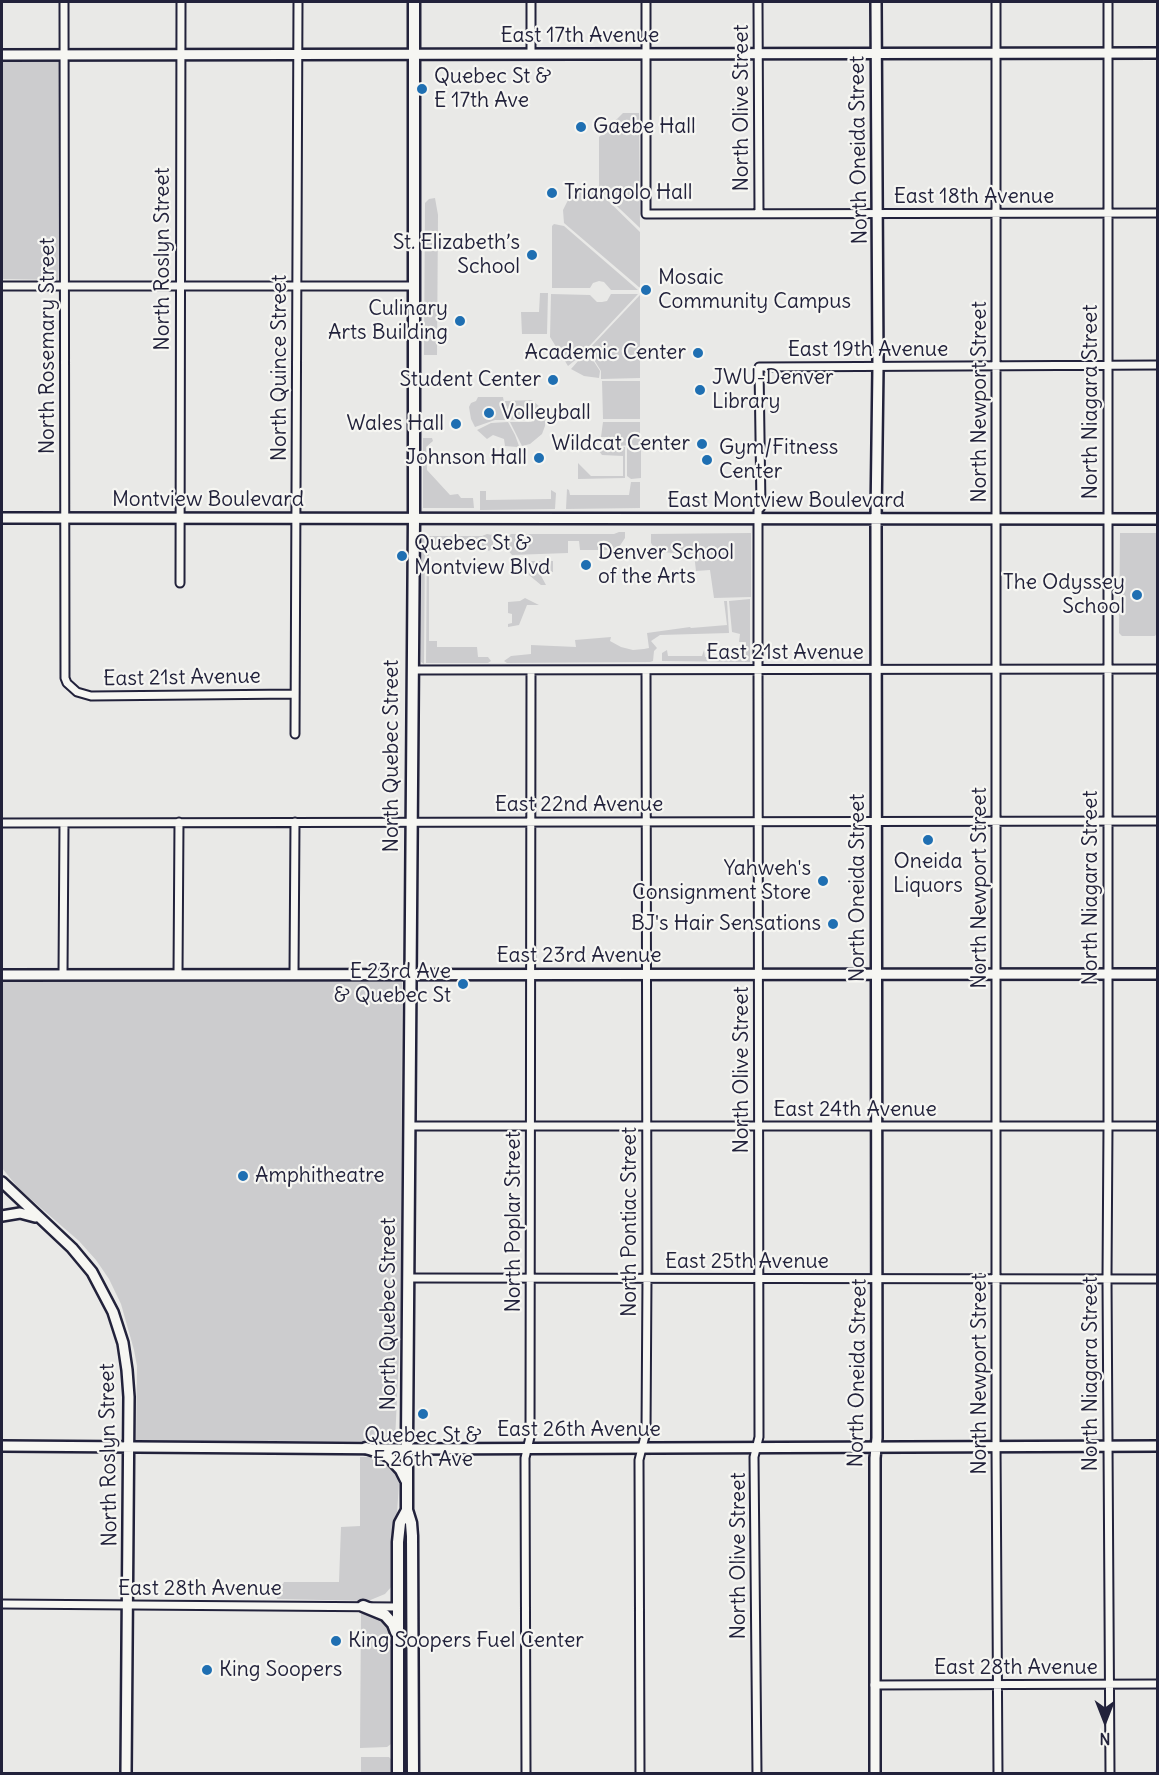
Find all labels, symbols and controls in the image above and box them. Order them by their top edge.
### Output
street label: East 17th Avenue [501,23,659,49]
street label: North Olive Street [729,24,755,192]
street label: North Oneida Street [845,55,873,245]
place label: Quebec St & E 17th Ave [434,64,551,114]
marker: Quebec St & E 17th Ave [415,82,429,96]
place label: Gaebe Hall [593,114,696,140]
marker: Gaebe Hall [574,120,588,134]
street label: North Roslyn Street [150,167,176,351]
place label: Triangolo Hall [564,180,692,206]
street label: East 18th Avenue [894,184,1054,210]
marker: Triangolo Hall [545,186,559,200]
place label: St. Elizabeth’s School [393,230,520,280]
street label: North Rosemary Street [35,238,61,454]
marker: St. Elizabeth’s School [525,248,539,262]
place label: Mosaic Community Campus [658,265,851,315]
street label: North Quince Street [267,275,293,461]
marker: Mosaic Community Campus [639,283,653,297]
place label: Culinary Arts Building [328,296,448,346]
street label: North Newport Street [967,301,993,503]
street label: North Niagara Street [1078,305,1104,499]
marker: Culinary Arts Building [453,314,467,328]
street label: East 19th Avenue [788,337,948,363]
place label: Academic Center [524,340,686,366]
marker: Academic Center [691,346,705,360]
place label: JWU-Denver Library [712,365,834,415]
place label: Student Center [400,367,541,393]
marker: Student Center [546,373,560,387]
marker: JWU-Denver Library [693,383,707,397]
place label: Volleyball [501,400,591,426]
marker: Volleyball [482,406,496,420]
place label: Wales Hall [347,411,444,437]
marker: Wales Hall [449,417,463,431]
place label: Wildcat Center [551,431,690,457]
place label: Gym/Fitness Center [719,435,838,485]
marker: Wildcat Center [695,437,709,451]
place label: Johnson Hall [405,445,527,471]
marker: Johnson Hall [532,451,546,465]
marker: Gym/Fitness Center [700,453,714,467]
street label: Montview Boulevard [112,487,304,513]
street label: East Montview Boulevard [667,488,905,514]
place label: Quebec St & Montview Blvd [414,531,550,581]
place label: Denver School of the Arts [598,540,734,590]
marker: Quebec St & Montview Blvd [395,549,409,563]
marker: Denver School of the Arts [579,558,593,572]
place label: The Odyssey School [1003,570,1125,620]
marker: The Odyssey School [1130,588,1144,602]
street label: East 21st Avenue [706,640,864,666]
street label: North Quebec Street [379,660,405,852]
street label: East 21st Avenue [103,664,261,692]
street label: North Newport Street [967,787,993,989]
street label: North Niagara Street [1078,791,1104,985]
street label: East 22nd Avenue [495,792,663,818]
street label: North Oneida Street [845,794,871,982]
marker: Oneida Liquors [921,833,935,847]
place label: Oneida Liquors [893,849,963,899]
place label: Yahweh's Consignment Store [632,856,811,906]
marker: Yahweh's Consignment Store [816,874,830,888]
place label: BJ's Hair Sensations [631,911,821,937]
marker: BJ's Hair Sensations [826,917,840,931]
street label: East 23rd Avenue [496,943,662,969]
place label: E 23rd Ave & Quebec St [334,959,451,1009]
marker: E 23rd Ave & Quebec St [456,977,470,991]
street label: North Olive Street [729,986,755,1154]
street label: East 24th Avenue [773,1097,937,1123]
street label: North Pontiac Street [617,1127,643,1317]
street label: North Poplar Street [501,1131,527,1313]
place label: Amphitheatre [255,1163,385,1189]
marker: Amphitheatre [236,1169,250,1183]
street label: North Quebec Street [376,1218,402,1410]
street label: East 25th Avenue [665,1249,829,1275]
street label: North Newport Street [967,1273,993,1475]
street label: North Niagara Street [1078,1277,1104,1471]
street label: North Oneida Street [844,1278,872,1468]
street label: North Roslyn Street [95,1363,123,1547]
marker: Quebec St & E 26th Ave [416,1407,430,1421]
street label: East 26th Avenue [497,1417,661,1443]
place label: Quebec St & E 26th Ave [364,1423,482,1473]
street label: North Olive Street [726,1472,752,1640]
street label: East 28th Avenue [118,1576,282,1602]
place label: King Soopers Fuel Center [348,1628,584,1654]
marker: King Soopers Fuel Center [329,1634,343,1648]
street label: East 28th Avenue [934,1655,1098,1681]
place label: King Soopers [219,1657,342,1683]
marker: King Soopers [200,1663,214,1677]
north arrow [1075,1691,1135,1751]
text: N [1099,1729,1111,1749]

